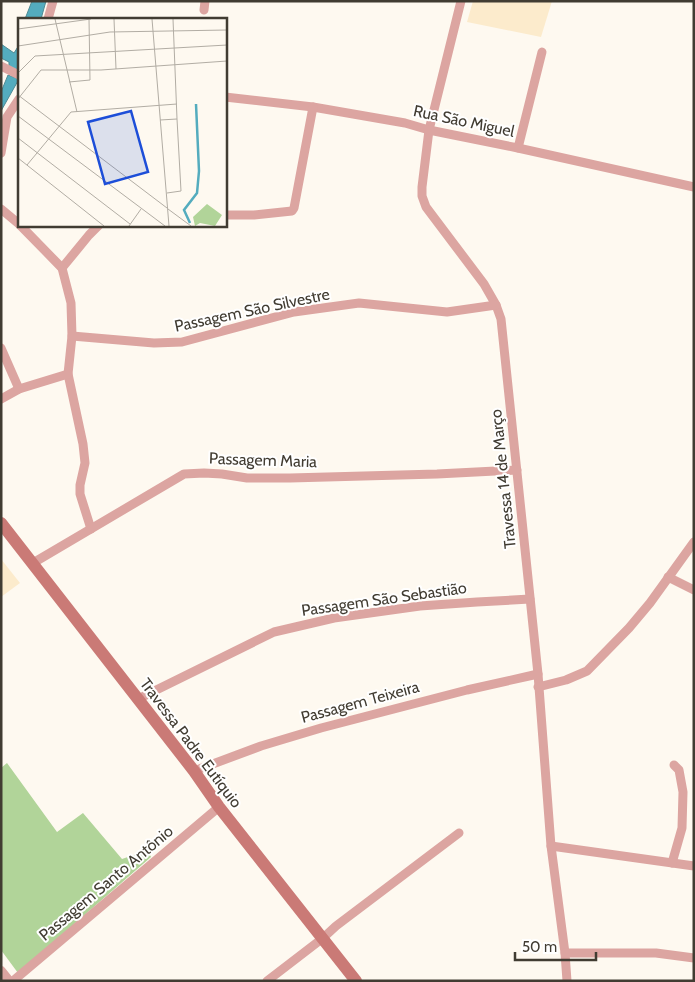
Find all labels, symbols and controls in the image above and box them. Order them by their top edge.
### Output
inset map [18,18,226,226]
street label: Rua São Miguel [412,101,517,141]
street label: Passagem São Silvestre [173,284,331,336]
street label: Travessa 14 de Março [486,408,520,550]
street label: Passagem Maria [209,449,318,471]
street label: Passagem São Sebastião [300,578,468,620]
street label: Travessa Padre Eutíquio [136,674,246,812]
street label: Passagem Teixeira [299,677,422,727]
street label: Passagem Santo Antônio [35,821,177,945]
scale bar [515,930,596,962]
text: 50 m [522,938,557,956]

